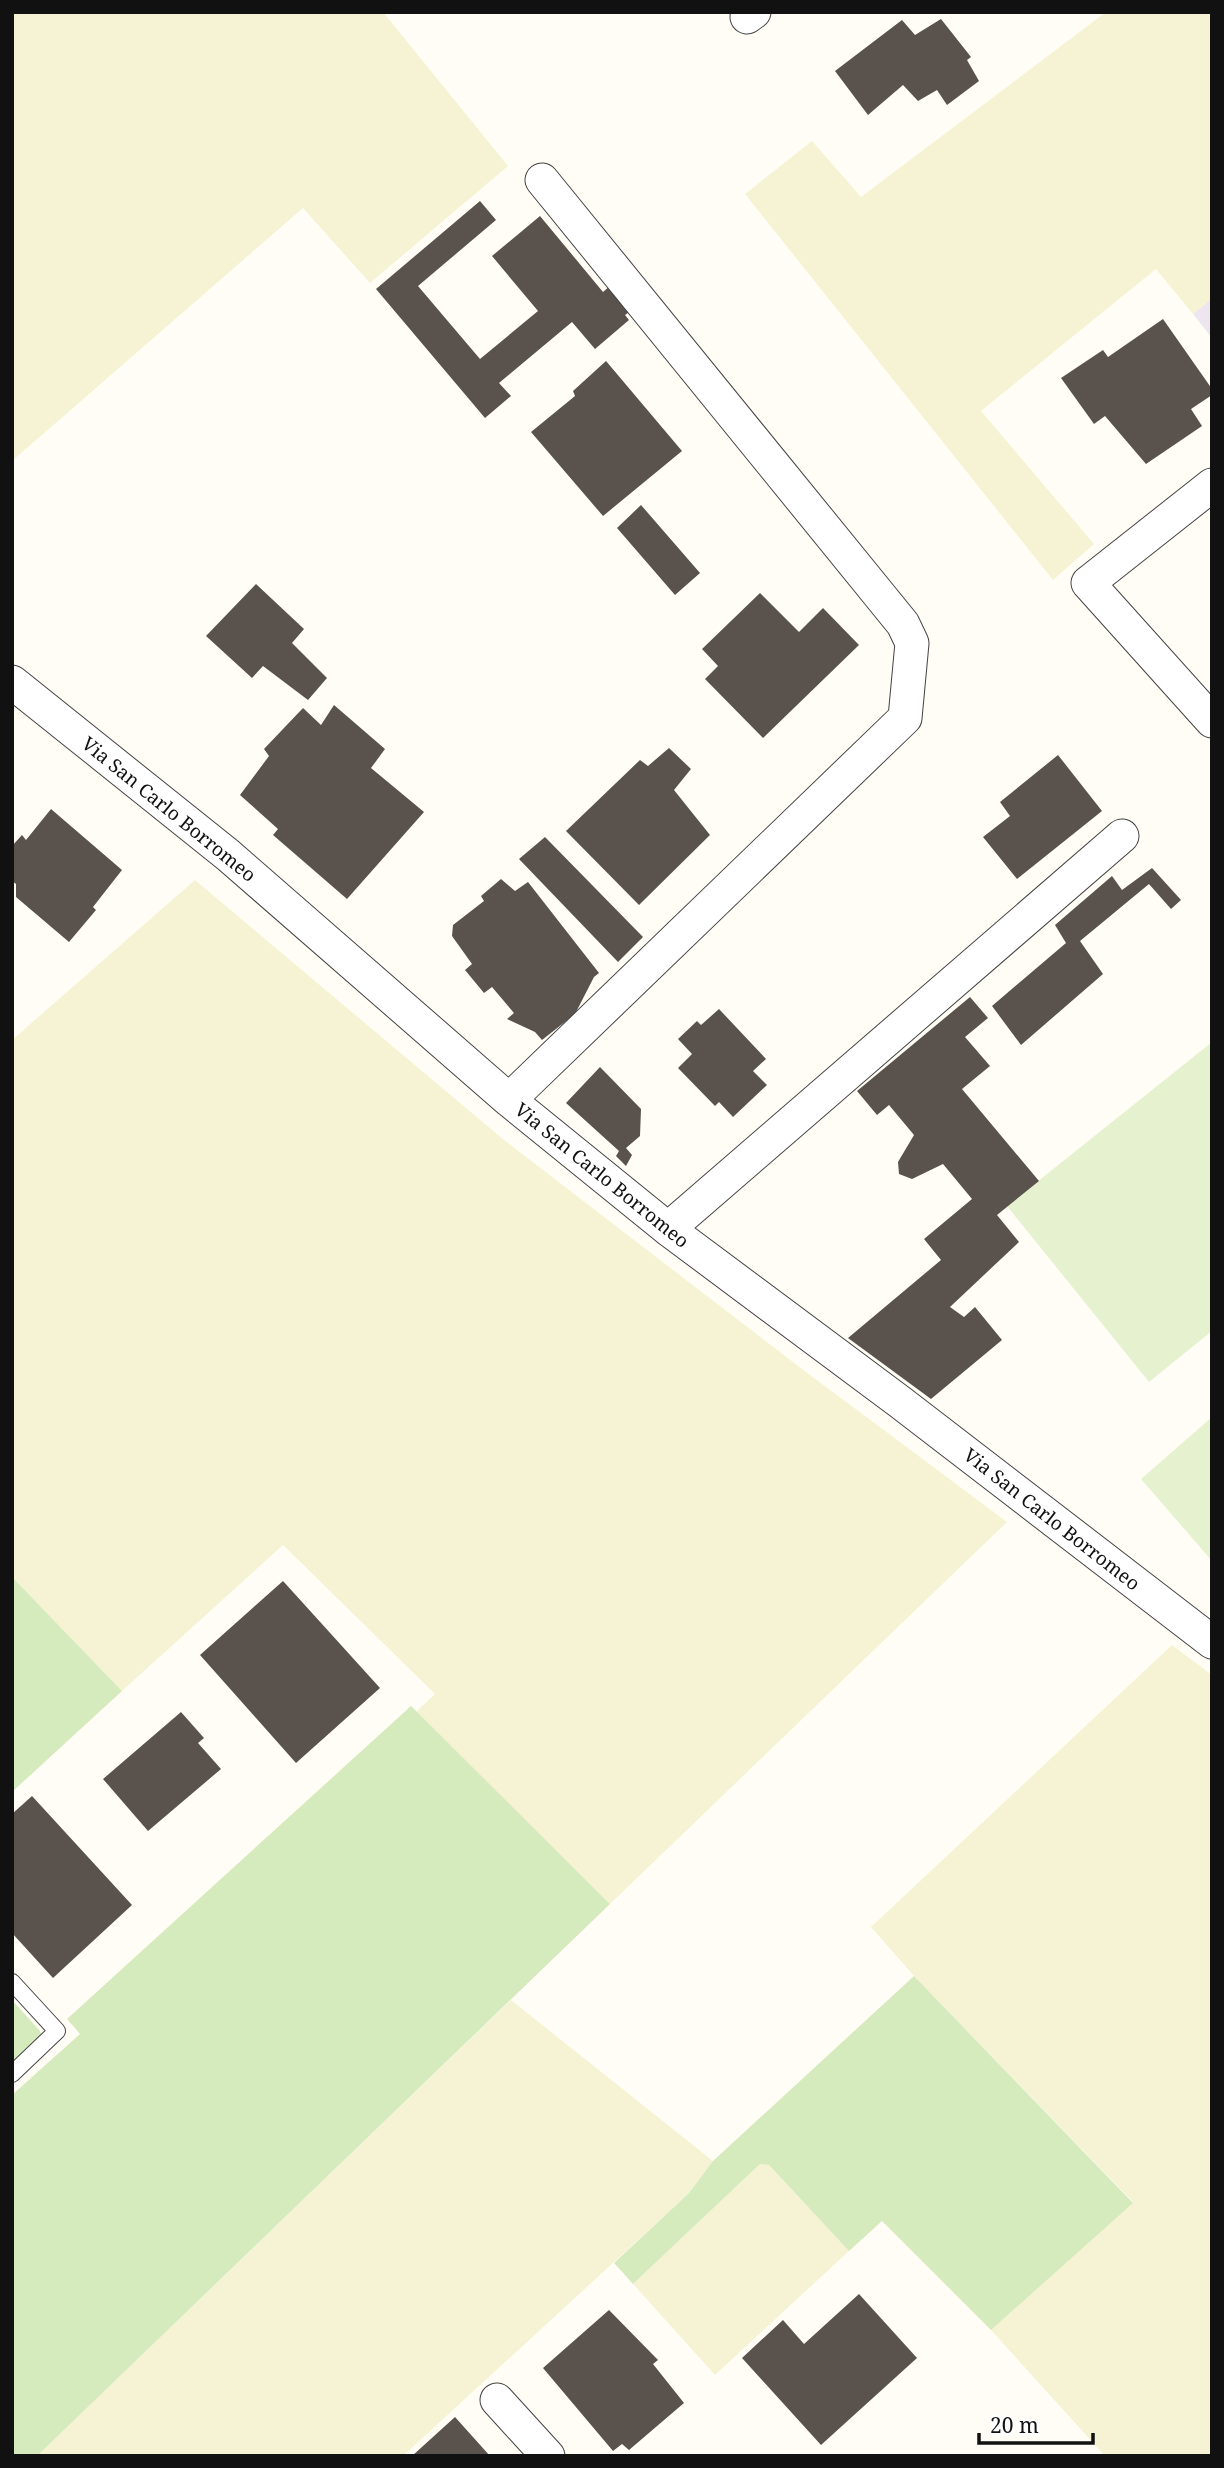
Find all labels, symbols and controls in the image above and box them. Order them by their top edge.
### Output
street label: Via San Carlo Borromeo [76,731,262,887]
street label: Via San Carlo Borromeo [509,1097,695,1253]
street label: Via San Carlo Borromeo [958,1442,1146,1596]
scale bar [979,2402,1093,2446]
text: 20 m [990,2411,1039,2439]

